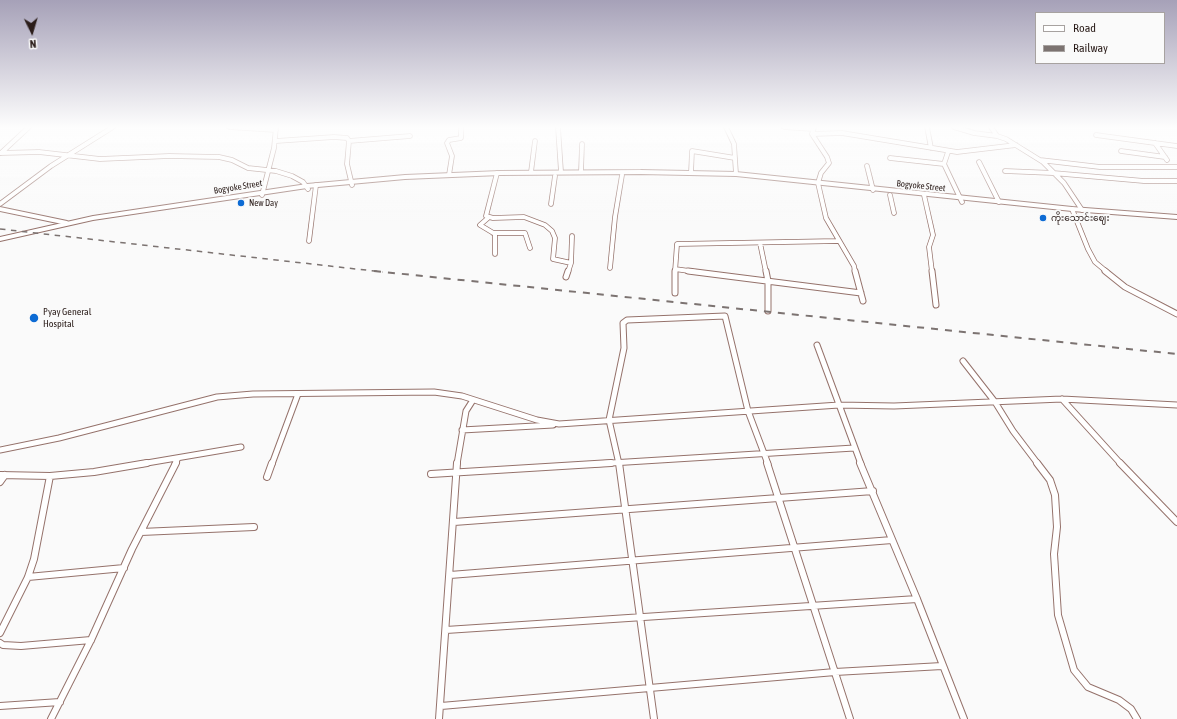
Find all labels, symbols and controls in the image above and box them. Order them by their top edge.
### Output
north arrow [12,12,52,52]
legend [1035,12,1165,64]
text: Road [1073,21,1096,35]
text: N [29,38,37,50]
text: Railway [1073,41,1108,55]
street label: Bogyoke Street [213,178,263,196]
street label: Bogyoke Street [896,178,946,194]
marker: New Day [236,198,246,208]
place label: New Day [249,198,278,208]
marker: ကိုးသောင်းဈေး [1038,213,1048,223]
place label: ကိုးသောင်းဈေး [1051,213,1109,223]
place label: Pyay General Hospital [43,306,91,330]
marker: Pyay General Hospital [28,312,40,324]

